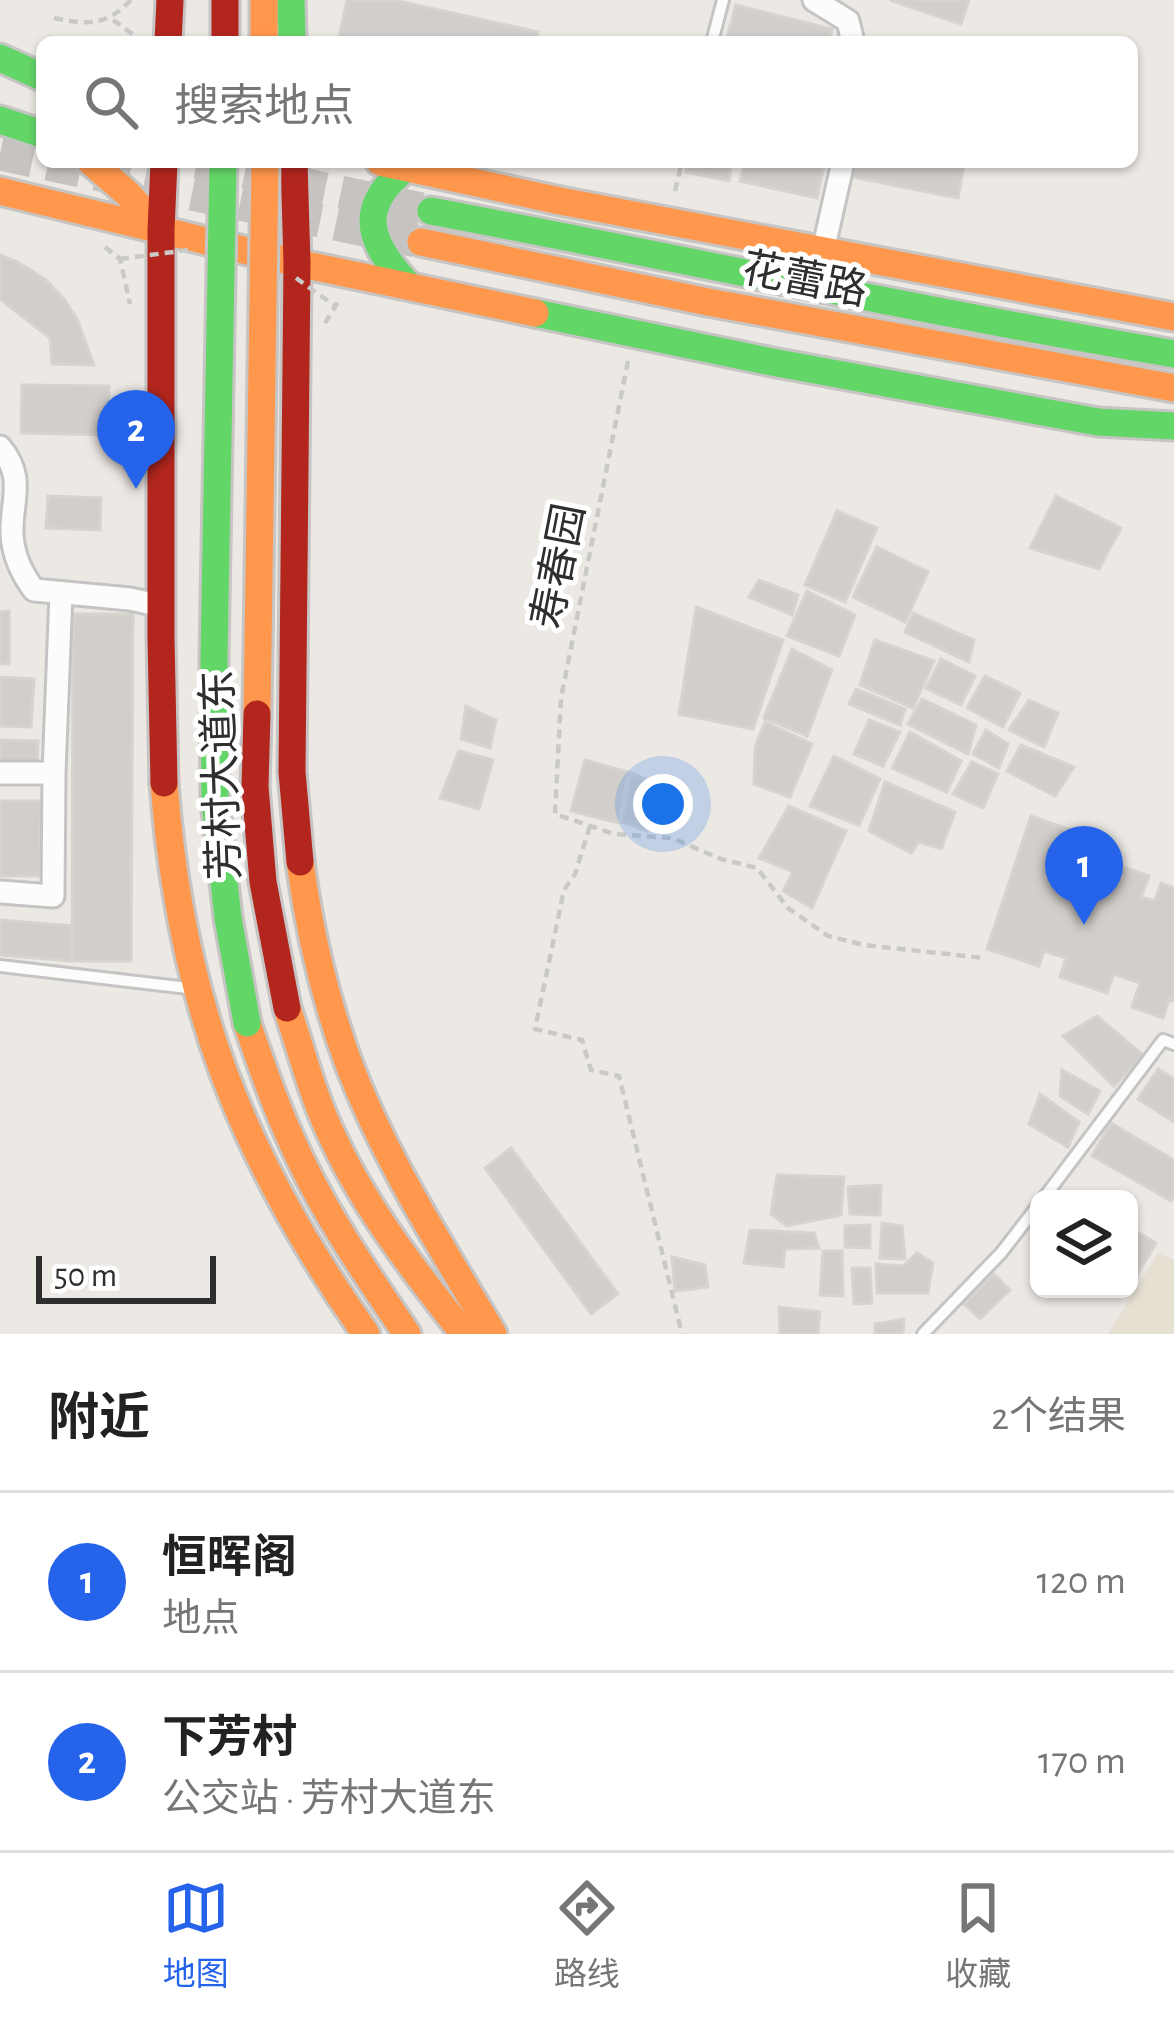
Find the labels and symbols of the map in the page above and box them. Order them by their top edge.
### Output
street label: 花蕾路 [739,245,871,313]
pin: 2 [97,390,175,489]
street label: 寿春园 [524,500,592,632]
street label: 芳村大道东 [195,669,247,881]
your location [633,774,693,834]
pin: 1 [1045,826,1123,925]
scale bar [36,1250,216,1303]

